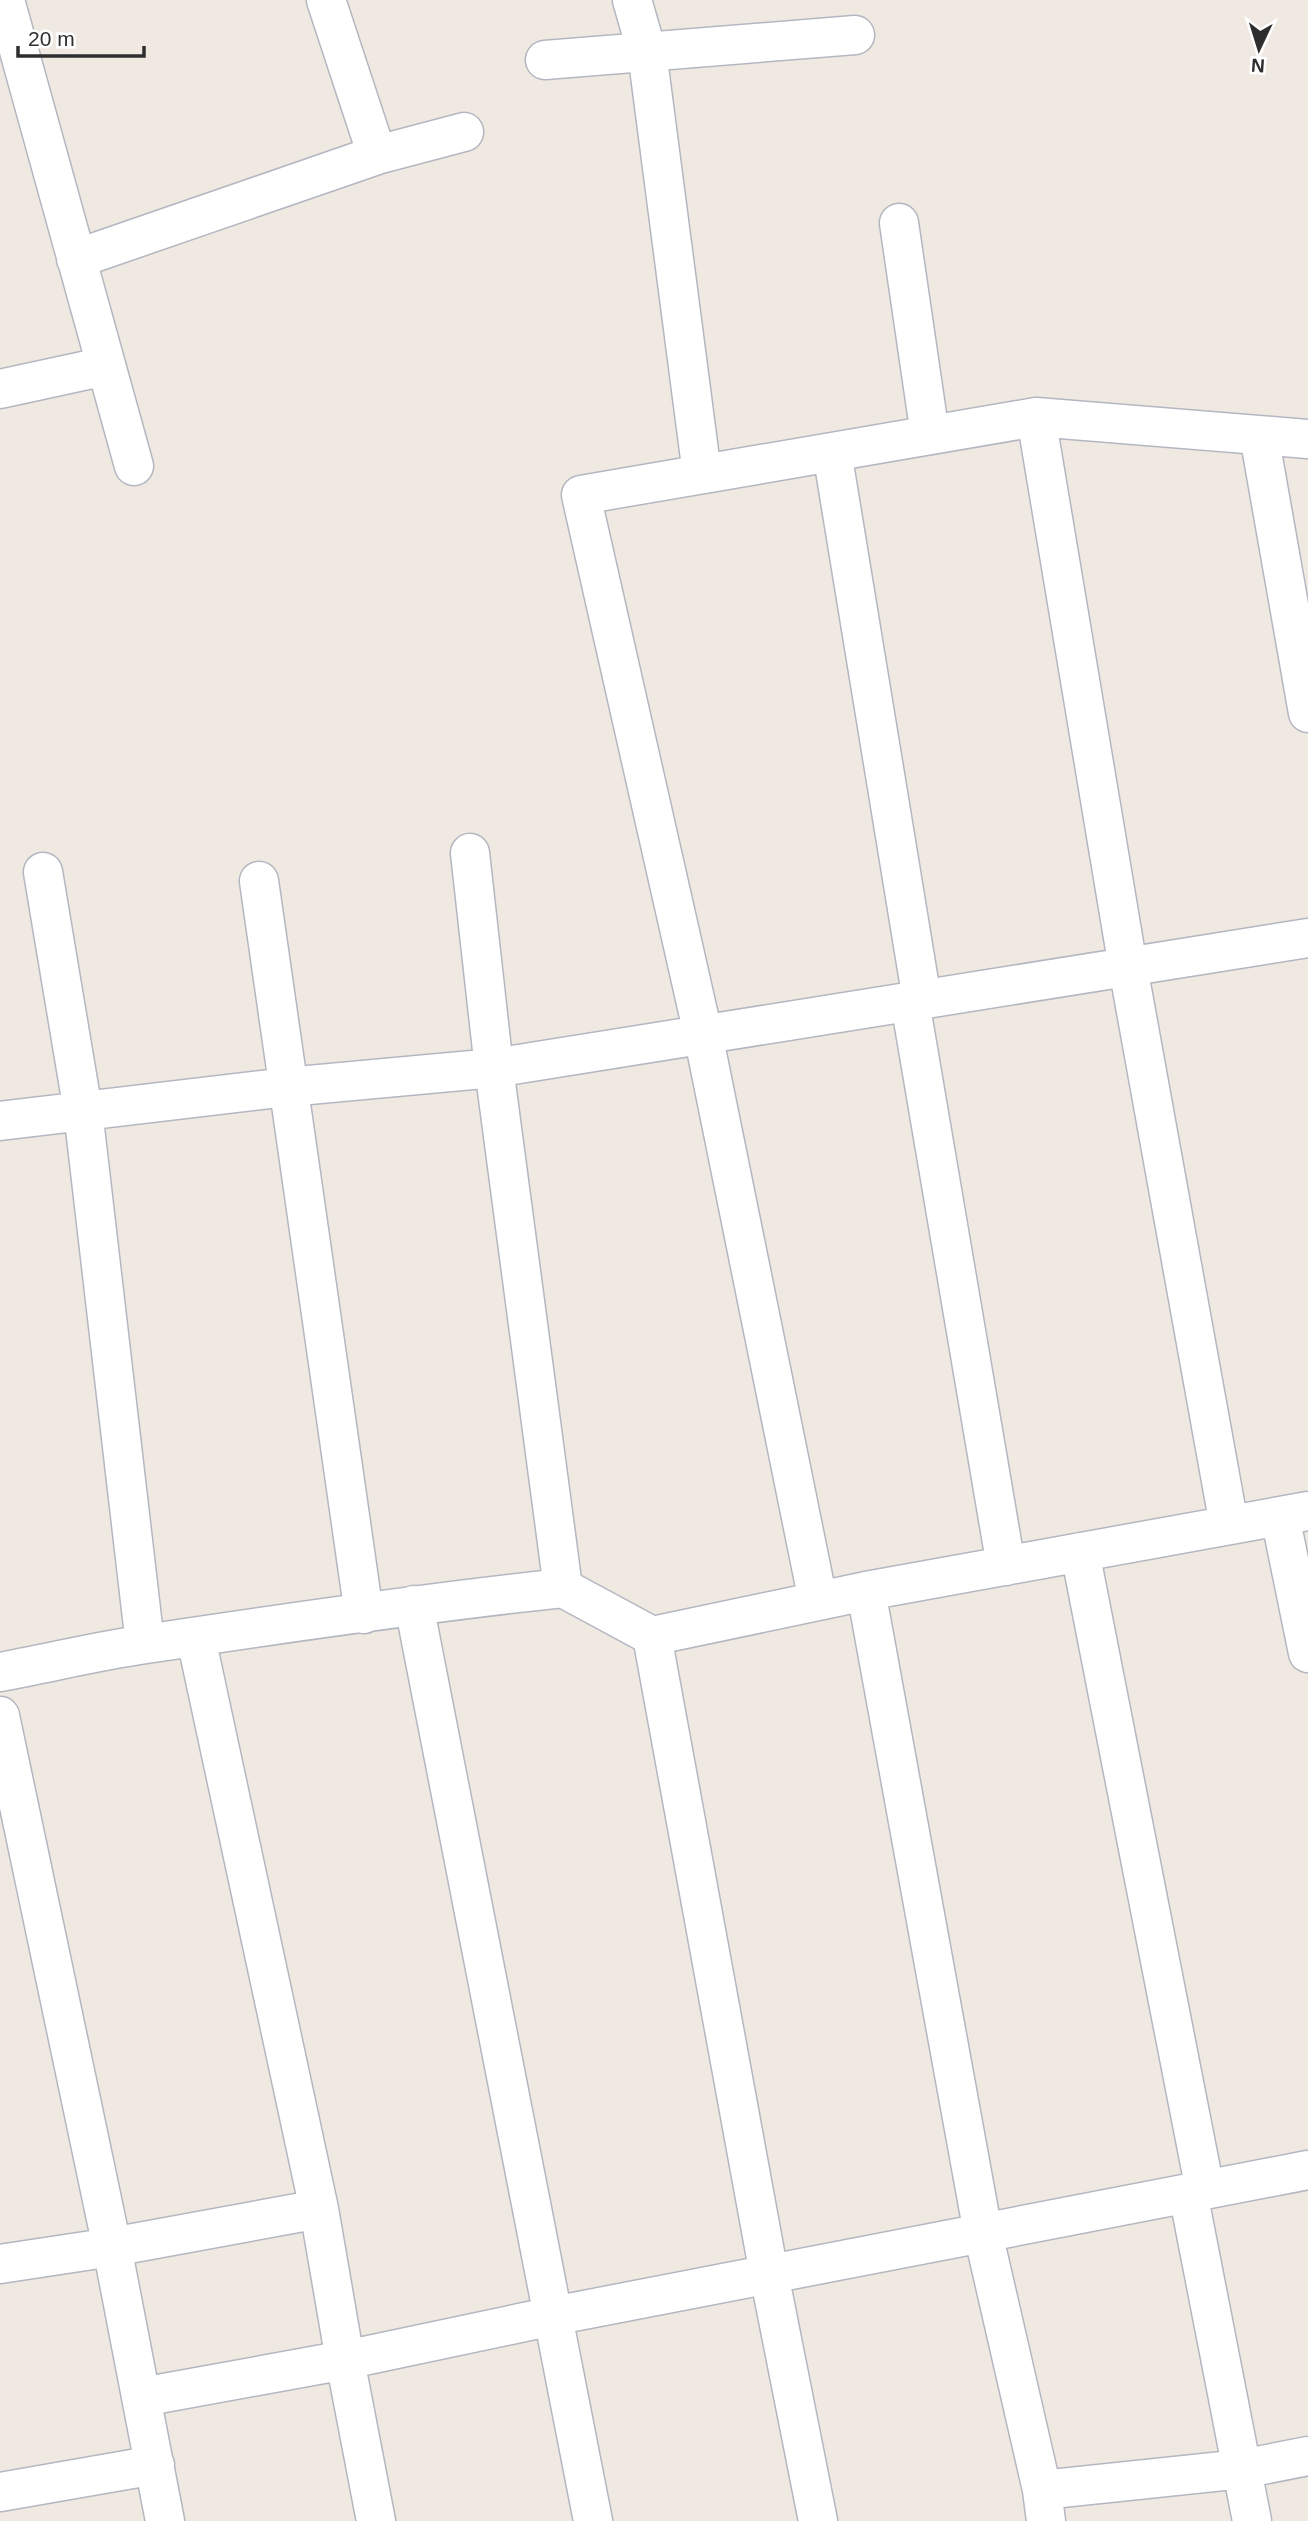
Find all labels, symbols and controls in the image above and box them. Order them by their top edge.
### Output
scale bar [18,14,144,58]
north arrow [1224,14,1294,84]
text: 20 m [28,27,75,50]
text: N [1250,55,1265,76]

